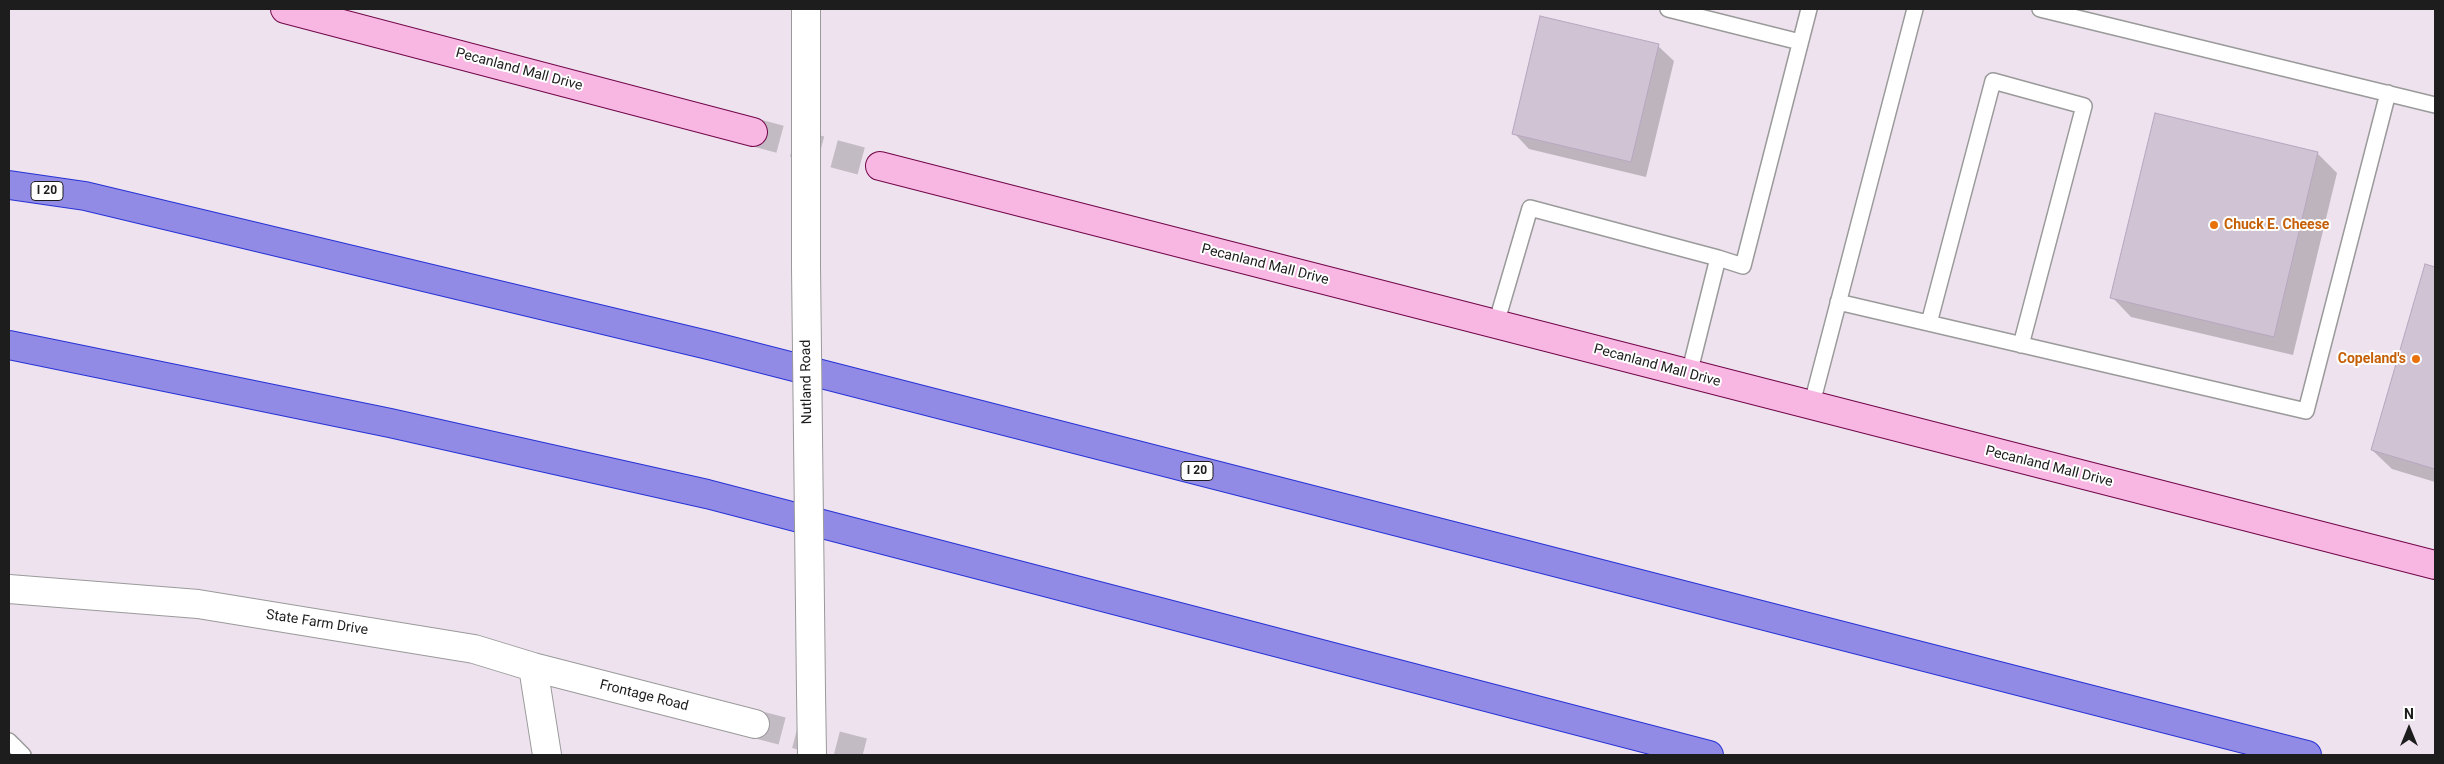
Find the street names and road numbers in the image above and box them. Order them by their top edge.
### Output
street label: Pecanland Mall Drive [454,45,584,95]
road number: I 20 [31,182,63,200]
street label: Pecanland Mall Drive [1200,241,1330,289]
street label: Nutland Road [798,340,816,424]
street label: Pecanland Mall Drive [1592,341,1722,391]
street label: Pecanland Mall Drive [1984,443,2114,491]
road number: I 20 [1181,462,1213,481]
street label: State Farm Drive [265,607,369,639]
street label: Frontage Road [598,677,690,715]

